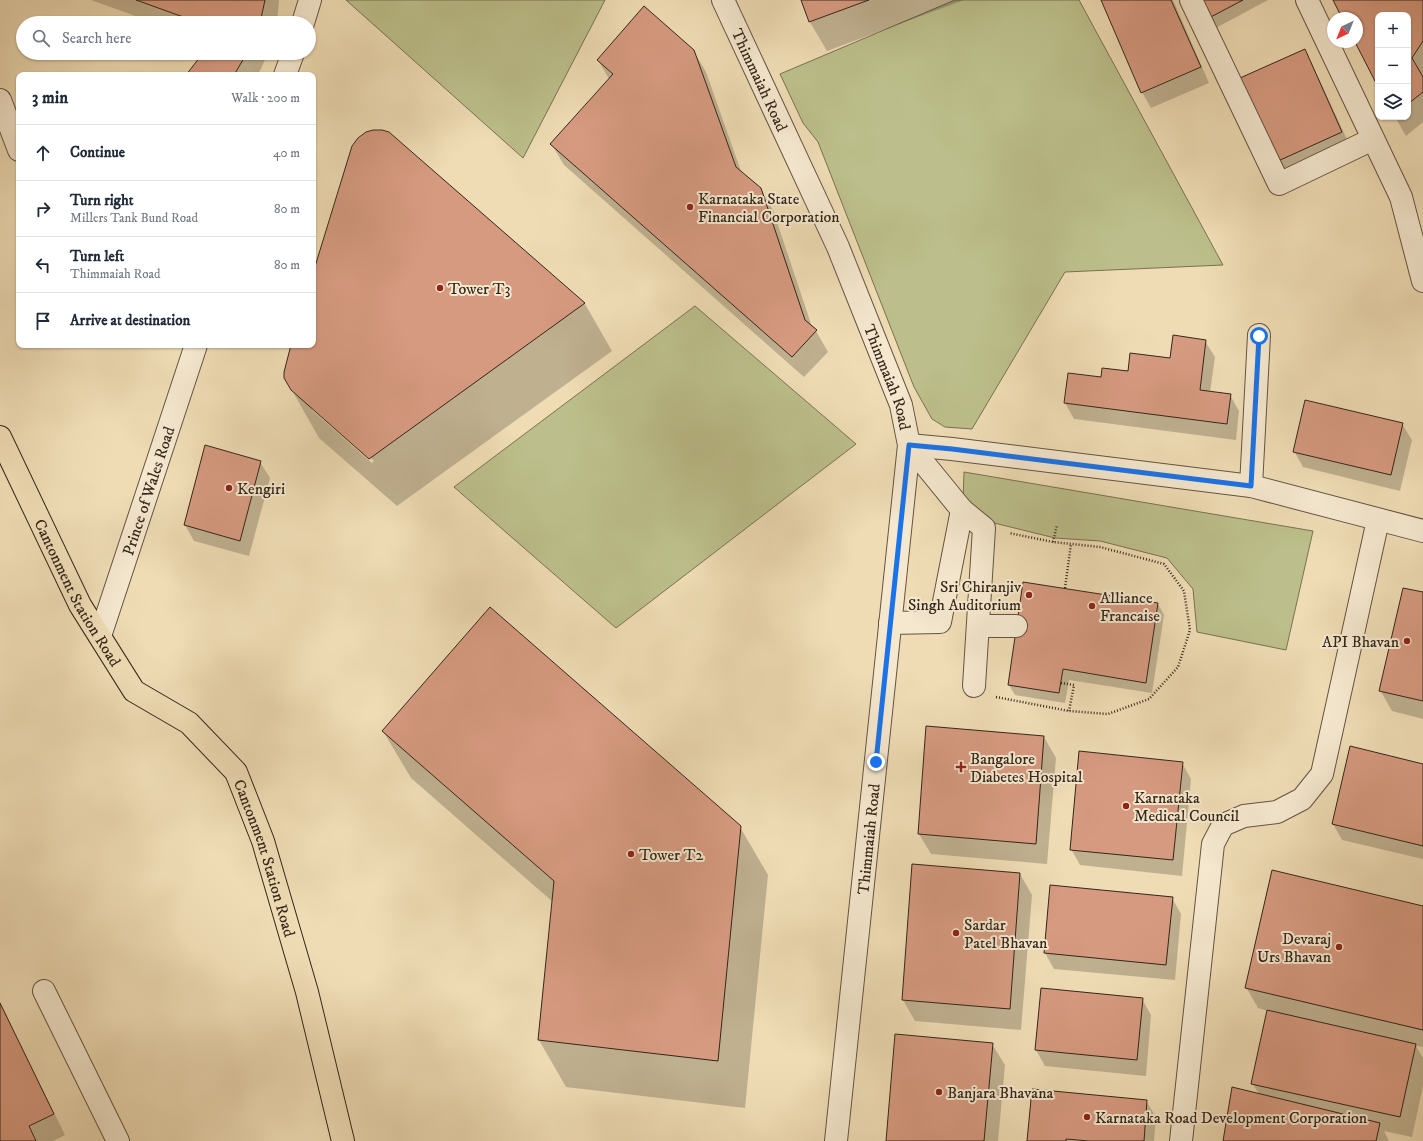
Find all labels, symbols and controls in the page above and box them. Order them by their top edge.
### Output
north arrow [1327,12,1363,48]
map controls [1375,12,1411,120]
button: + [1375,12,1411,48]
search box [16,16,316,60]
street label: Thimmaiah Road [727,25,792,135]
icon: search [30,27,52,49]
text: Search here [62,29,131,48]
button: − [1375,48,1411,84]
button: layers [1375,84,1411,120]
text: 3 min [32,87,68,109]
text: Walk · 200 m [231,90,300,106]
icon: ahead [32,142,54,164]
text: Continue [70,143,125,162]
text: 40 m [273,145,300,161]
place label: Karnataka State Financial Corporation [698,189,840,227]
text: Turn right [70,191,133,210]
icon: right [32,198,54,220]
text: 80 m [274,201,300,217]
marker: Karnataka State Financial Corporation [685,202,695,212]
text: Millers Tank Bund Road [70,210,198,226]
text: Turn left [70,247,124,266]
icon: left [32,254,54,276]
text: 80 m [274,257,300,273]
text: Thimmaiah Road [70,266,160,282]
place label: Tower T3 [448,279,511,299]
marker: Tower T3 [435,283,445,293]
icon: arrive [32,310,54,332]
text: Arrive at destination [70,311,190,330]
street label: Thimmaiah Road [859,322,915,432]
route start [1250,327,1268,345]
street label: Prince of Wales Road [118,424,179,558]
place label: Kengiri [237,479,285,499]
marker: Kengiri [224,483,234,493]
street label: Cantonment Station Road [29,516,125,670]
place label: Sri Chiranjiv Singh Auditorium [908,577,1022,615]
place label: Alliance Francaise [1100,588,1160,626]
marker: Sri Chiranjiv Singh Auditorium [1024,590,1034,600]
marker: Alliance Francaise [1087,601,1097,611]
place label: API Bhavan [1322,632,1400,652]
marker: API Bhavan [1402,636,1412,646]
place label: Bangalore Diabetes Hospital [970,749,1083,787]
route end [867,753,885,771]
marker: Bangalore Diabetes Hospital [955,761,967,773]
street label: Cantonment Station Road [229,777,299,939]
street label: Thimmaiah Road [853,783,885,896]
place label: Karnataka Medical Council [1134,788,1240,826]
marker: Karnataka Medical Council [1121,801,1131,811]
place label: Tower T2 [639,845,704,865]
marker: Tower T2 [626,849,636,859]
place label: Sardar Patel Bhavan [964,915,1048,953]
marker: Sardar Patel Bhavan [951,928,961,938]
place label: Devaraj Urs Bhavan [1257,929,1332,967]
marker: Devaraj Urs Bhavan [1334,942,1344,952]
place label: Banjara Bhavana [947,1083,1054,1103]
marker: Banjara Bhavana [934,1087,944,1097]
place label: Karnataka Road Development Corporation [1095,1108,1368,1128]
marker: Karnataka Road Development Corporation [1082,1112,1092,1122]

